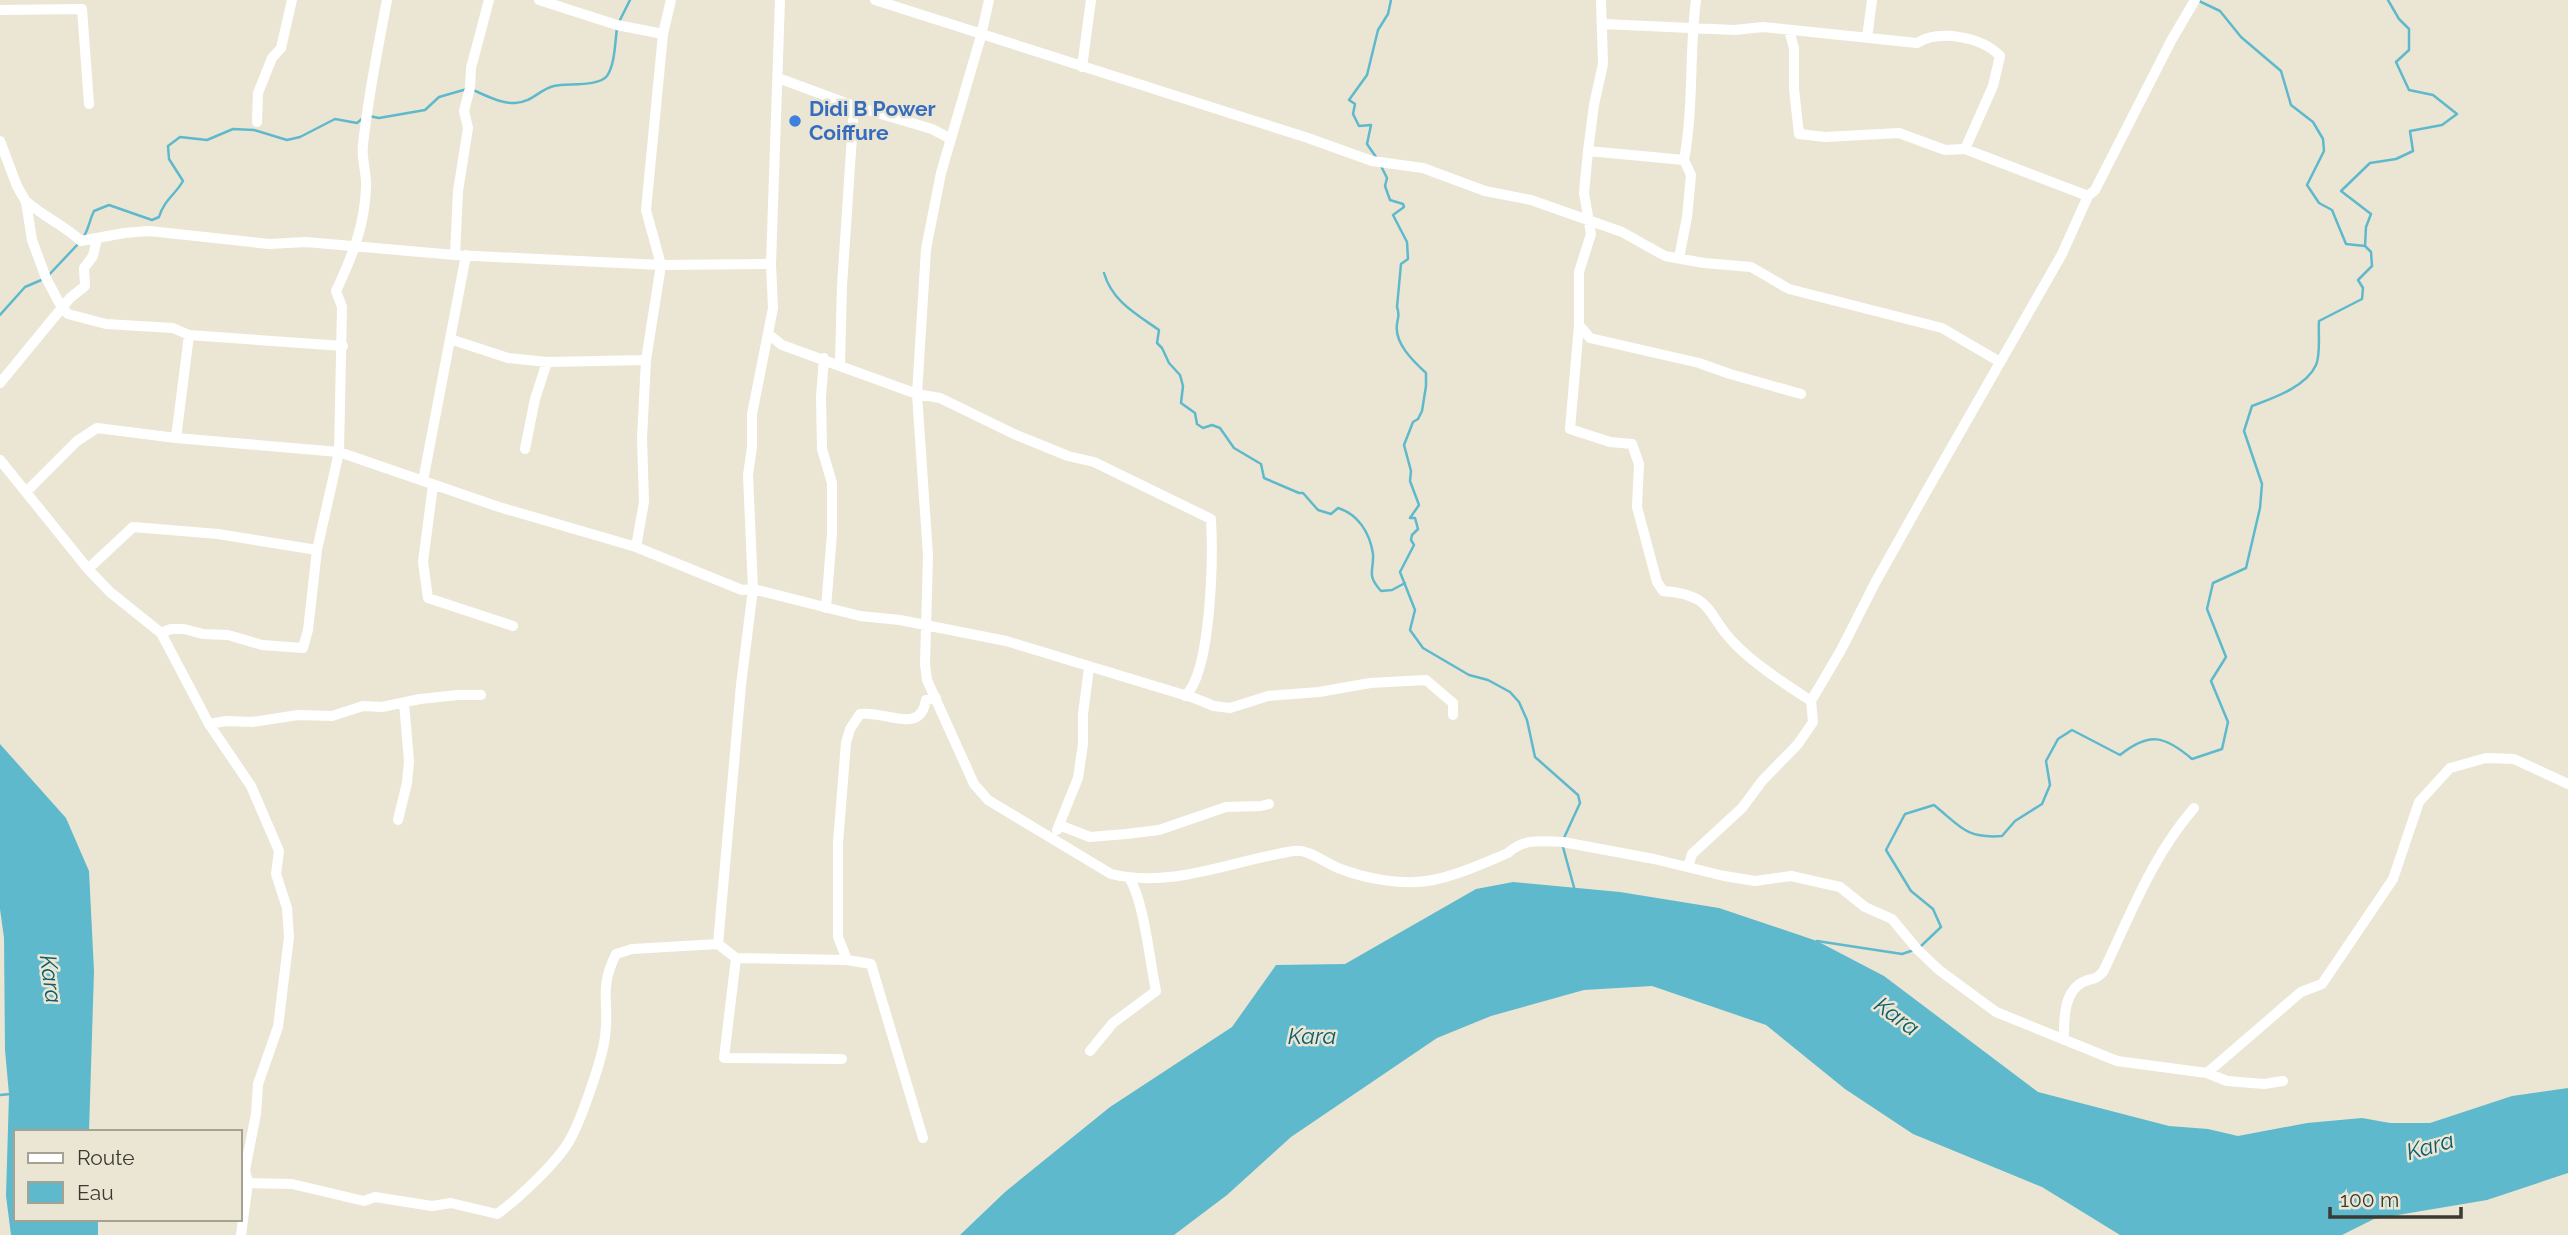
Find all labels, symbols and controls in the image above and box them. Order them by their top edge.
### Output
place label: Didi B Power Coiffure [809,96,936,145]
marker: Didi B Power Coiffure [787,113,803,129]
water label: Kara [35,953,68,1005]
water label: Kara [1870,990,1925,1041]
water label: Kara [1288,1022,1336,1049]
water label: Kara [2403,1126,2457,1165]
legend [14,1130,242,1221]
text: Route [77,1145,135,1170]
scale bar [2330,1176,2461,1220]
text: Eau [77,1180,114,1205]
text: 100 m [2340,1187,2399,1212]

